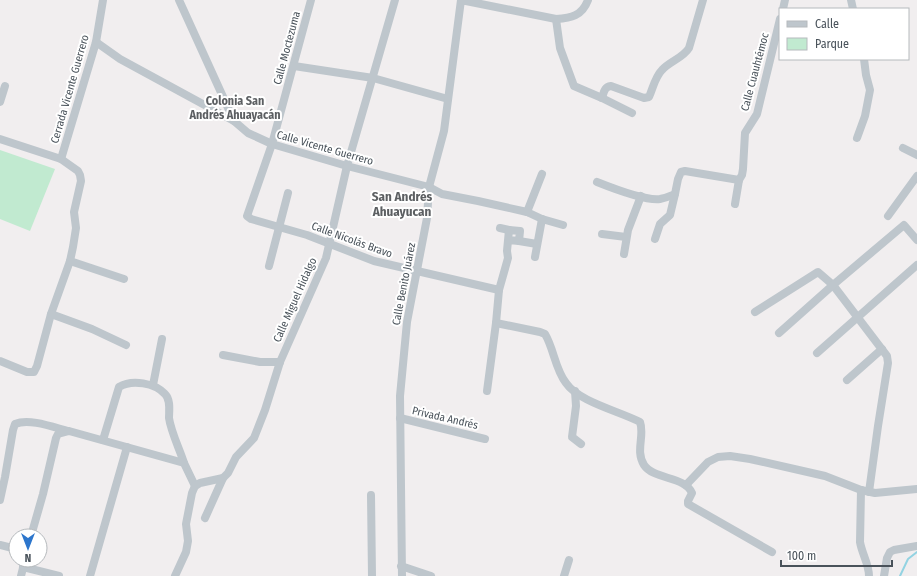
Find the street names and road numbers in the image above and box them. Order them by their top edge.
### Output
street label: Calle Moctezuma [271,10,303,86]
street label: Calle Cuauhtémoc [738,31,772,113]
street label: Cerrada Vicente Guerrero [48,33,92,145]
street label: Calle Vicente Guerrero [275,128,375,168]
street label: Calle Nicolás Bravo [310,219,394,261]
street label: Calle Benito Juárez [390,241,418,326]
street label: Calle Miguel Hidalgo [271,256,320,344]
street label: Privada Andrés [411,404,480,432]

